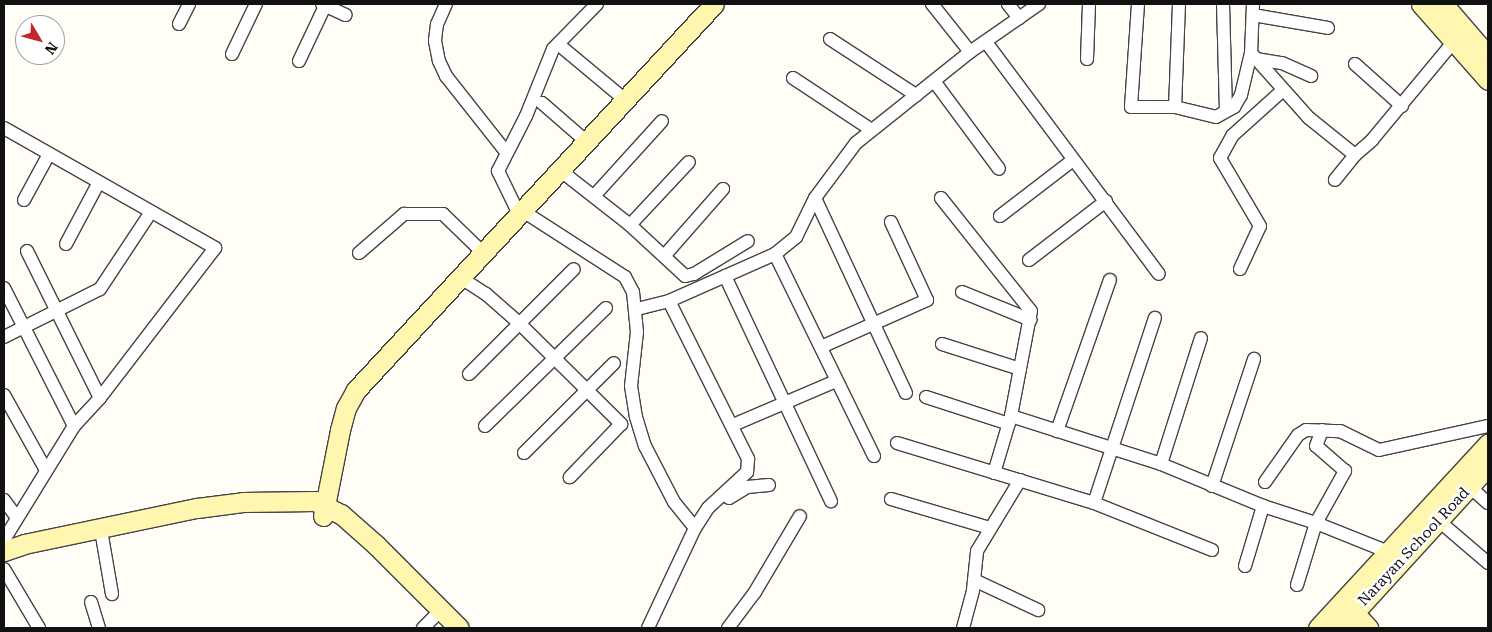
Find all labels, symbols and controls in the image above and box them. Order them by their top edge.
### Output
north arrow [15,15,65,65]
text: N [42,39,61,58]
street label: Narayan School Road [1354,484,1474,610]

